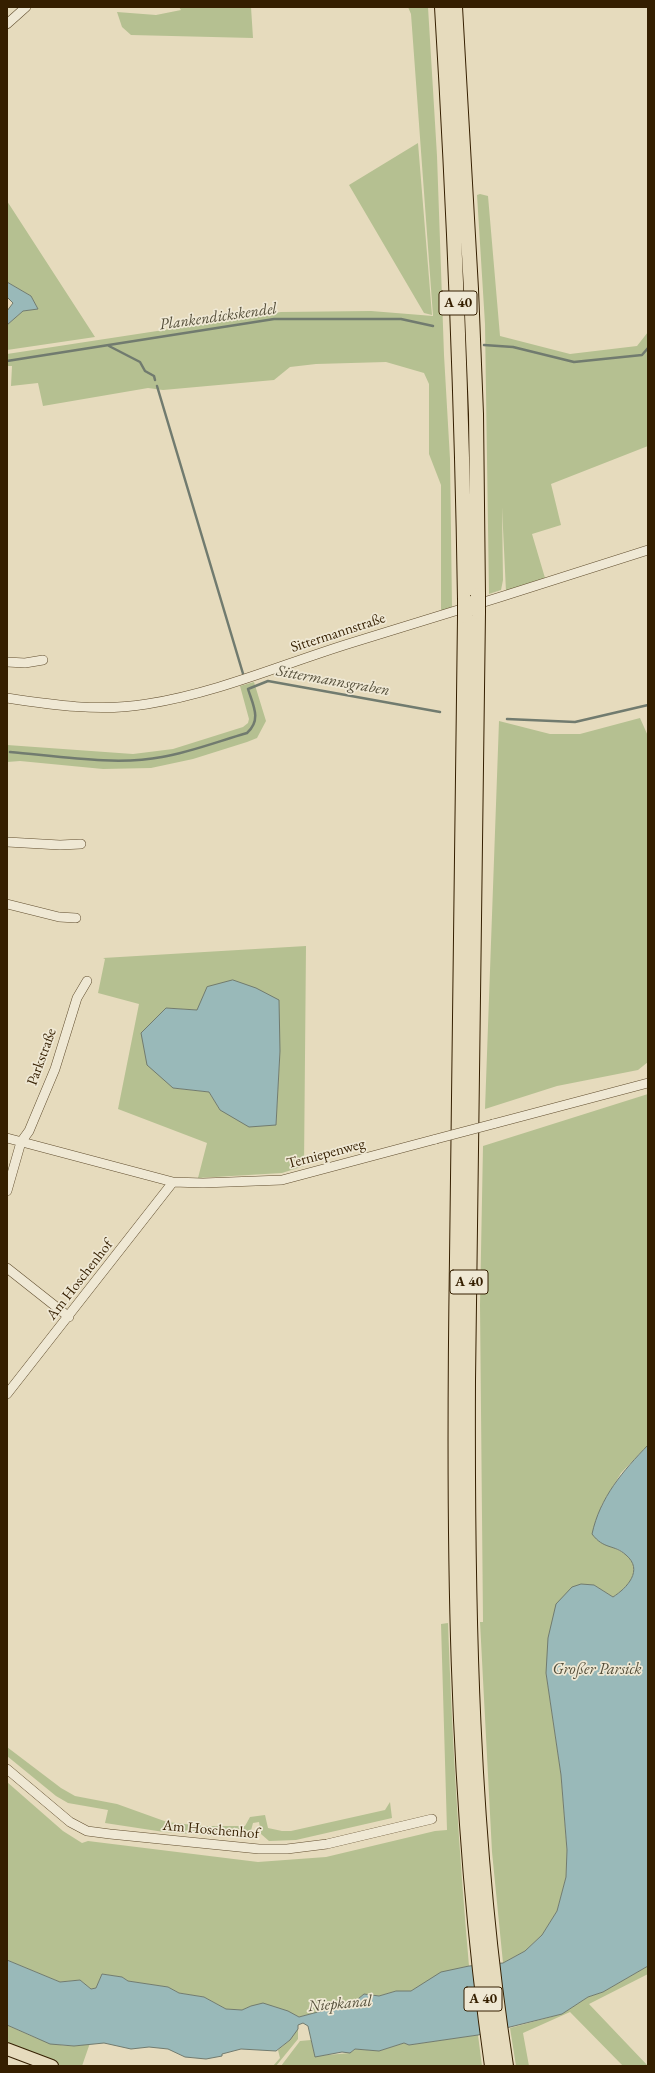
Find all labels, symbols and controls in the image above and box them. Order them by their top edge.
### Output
road number: A 40 [439,291,477,315]
water label: Plankendickskendel [158,299,278,335]
street label: Sittermannstraße [288,609,388,657]
water label: Sittermannsgraben [275,662,391,700]
street label: Parkstraße [23,1026,61,1088]
street label: Terniepenweg [285,1135,367,1173]
street label: Am Hoschenhof [43,1236,117,1324]
road number: A 40 [450,1270,488,1294]
water label: Großer Parsick [553,1660,641,1680]
street label: Am Hoschenhof [162,1817,260,1843]
road number: A 40 [464,1987,502,2011]
water label: Niepkanal [307,1992,373,2016]

